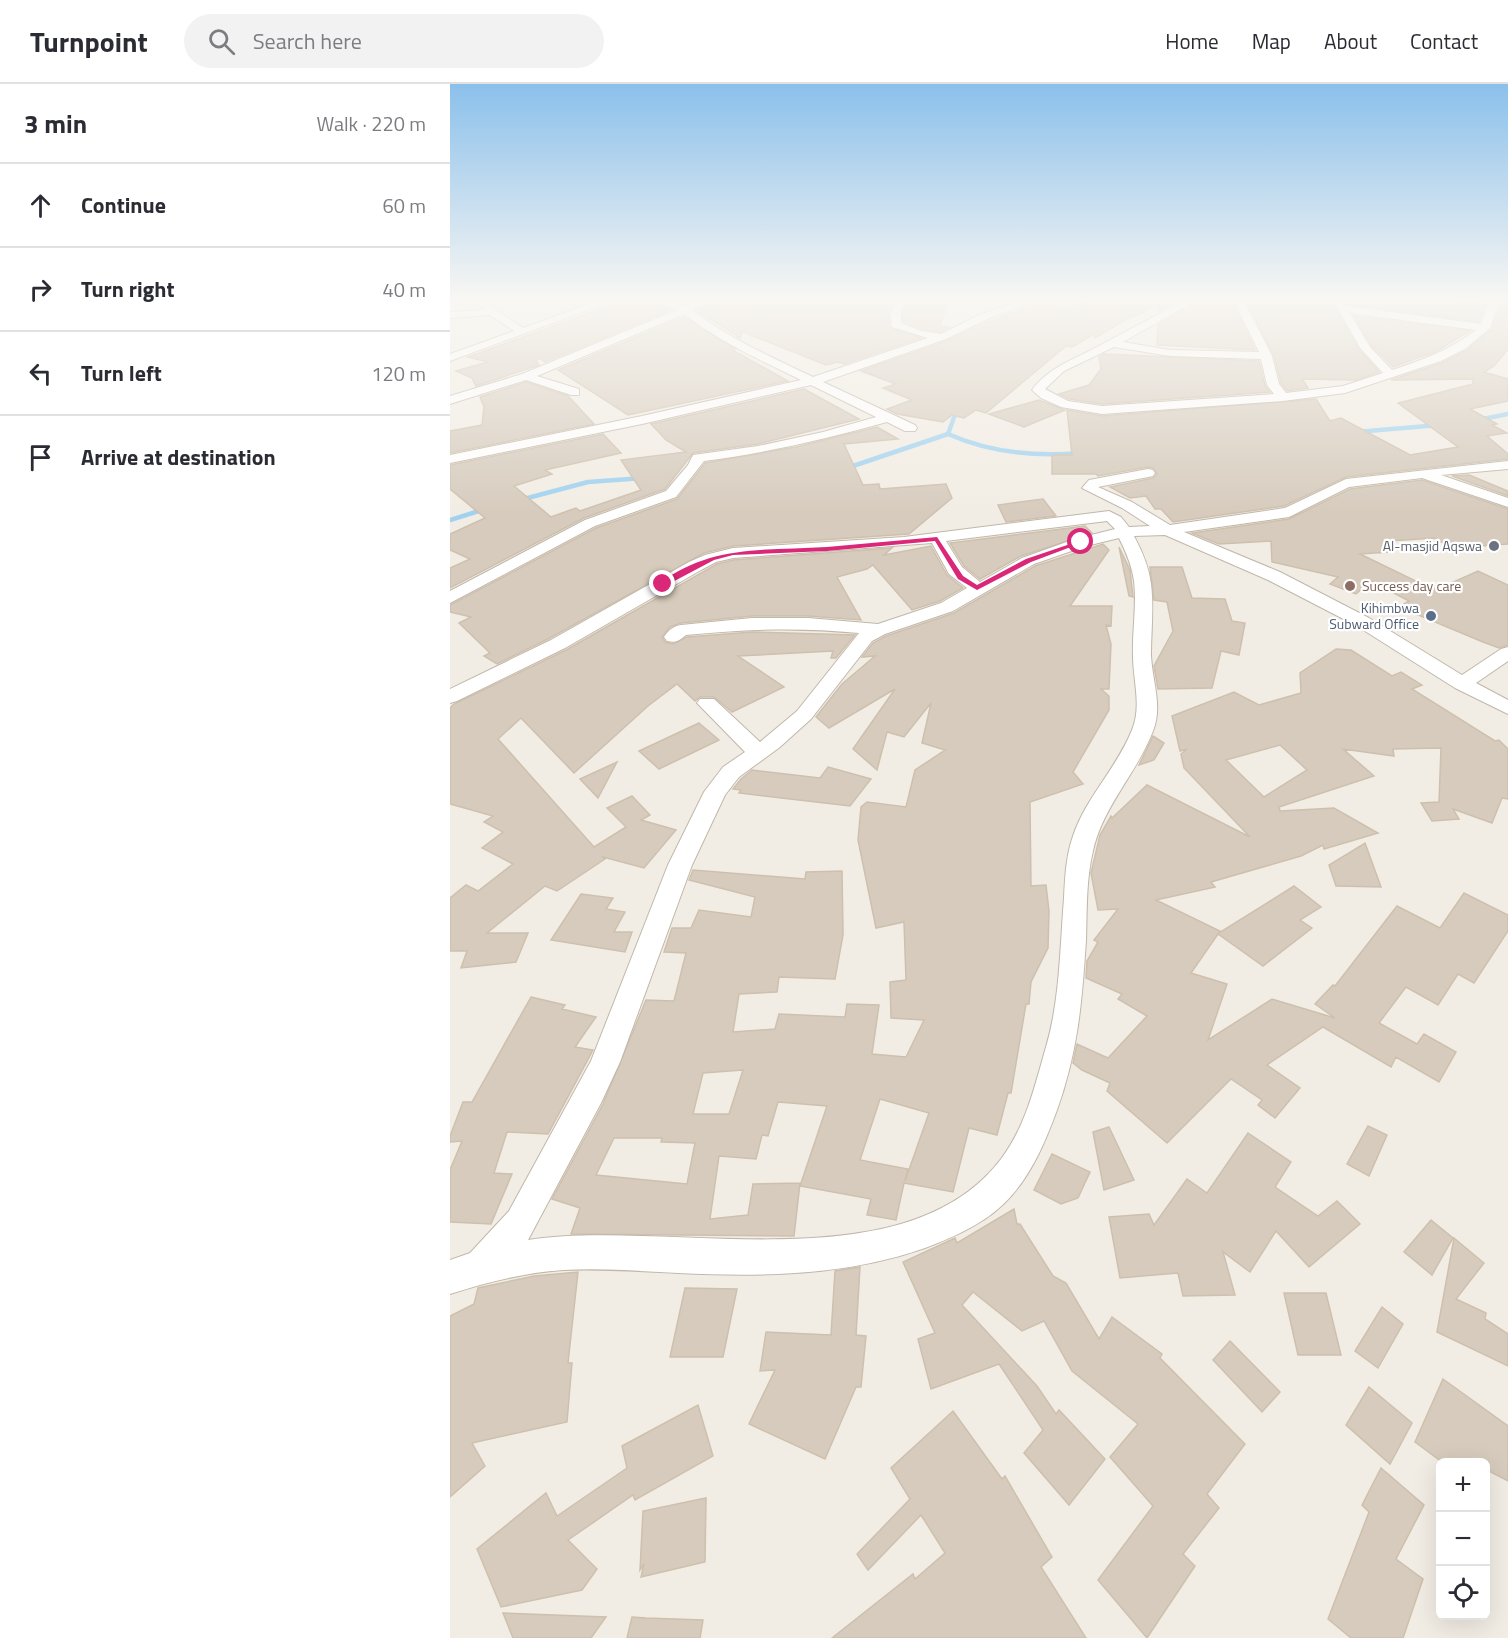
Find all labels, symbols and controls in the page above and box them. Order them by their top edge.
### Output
search box [184,14,604,68]
text: Turnpoint [30,20,148,63]
text: Search here [253,24,362,58]
icon: search [205,25,238,58]
text: Home [1165,25,1219,57]
text: Map [1252,25,1291,57]
text: About [1324,25,1377,57]
text: Contact [1410,25,1478,57]
text: 3 min [24,104,87,143]
text: Walk · 220 m [317,108,426,139]
text: Continue [81,188,166,222]
icon: ahead [24,189,57,222]
text: 60 m [382,190,426,221]
text: Turn right [81,272,175,306]
icon: right [24,273,57,306]
text: 40 m [382,274,426,305]
text: Turn left [81,356,162,390]
icon: left [24,357,57,390]
text: 120 m [371,358,426,389]
text: Arrive at destination [81,440,276,474]
icon: arrive [24,441,57,474]
route start [1067,528,1093,554]
place label: Al-masjid Aqswa [1383,535,1482,556]
marker: Al-masjid Aqswa [1487,539,1501,553]
route end [649,570,675,596]
place label: Success day care [1362,575,1461,596]
marker: Success day care [1343,579,1357,593]
place label: Kihimbwa Subward Office [1329,597,1419,634]
marker: Kihimbwa Subward Office [1424,609,1438,623]
map controls [1436,1458,1490,1620]
button: + [1436,1458,1490,1512]
button: − [1436,1512,1490,1566]
button: locate [1436,1566,1490,1620]

